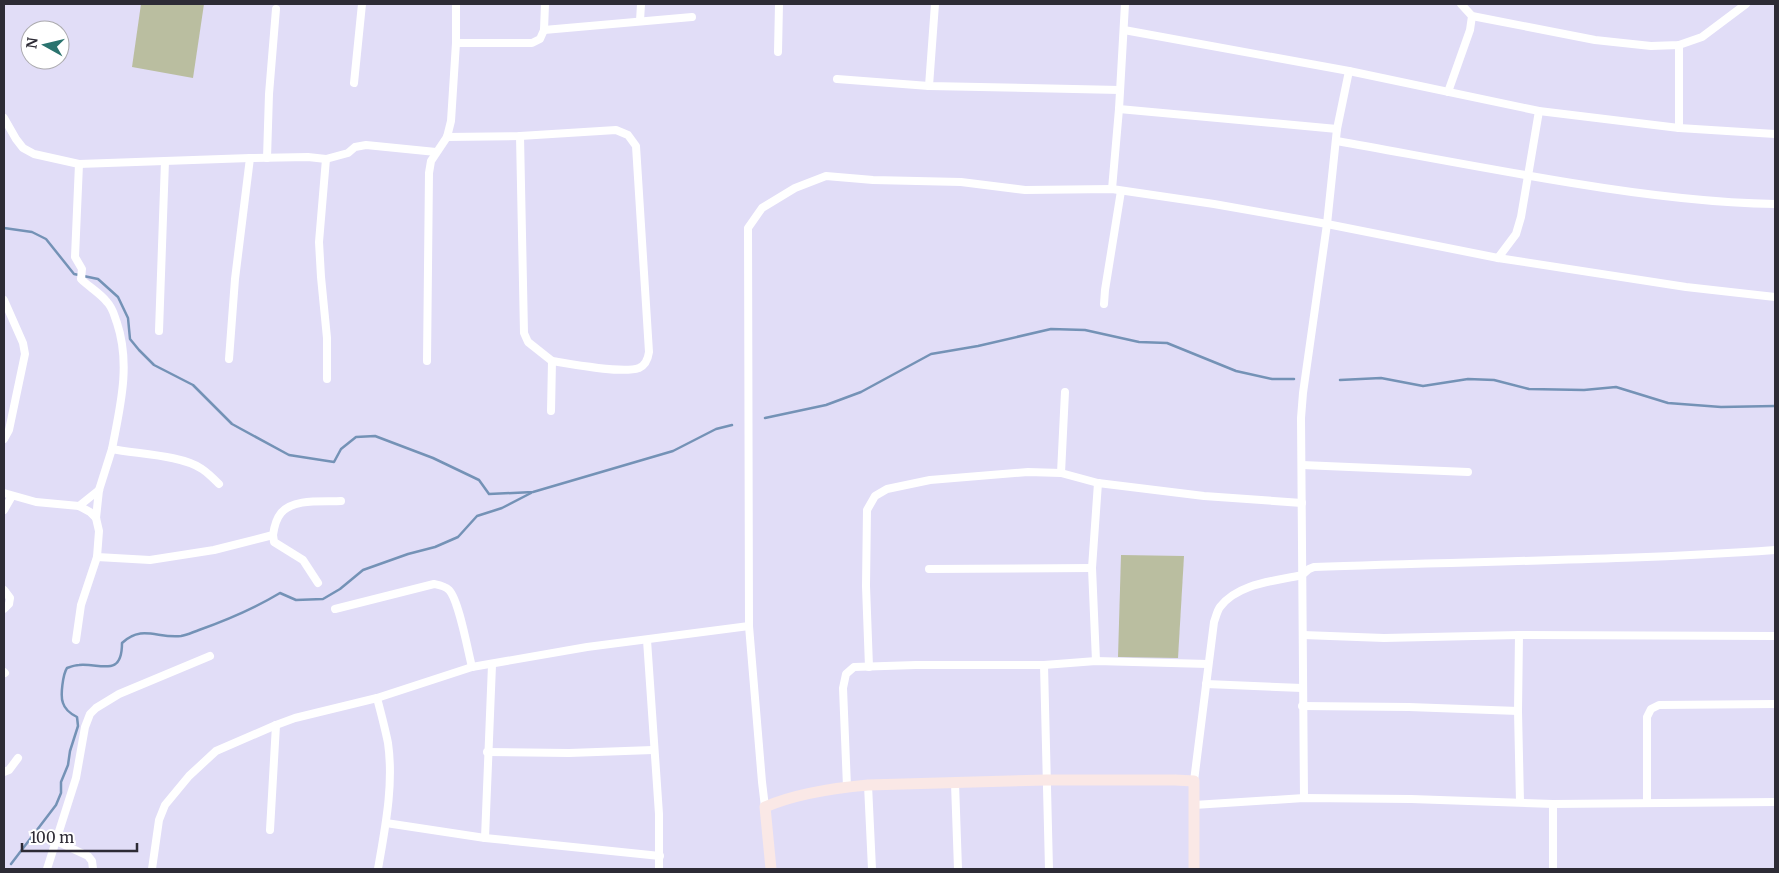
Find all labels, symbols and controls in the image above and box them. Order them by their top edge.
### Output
north arrow [20,20,70,70]
text: N [22,36,42,50]
scale bar [22,820,138,852]
text: 100 m [30,828,74,847]

